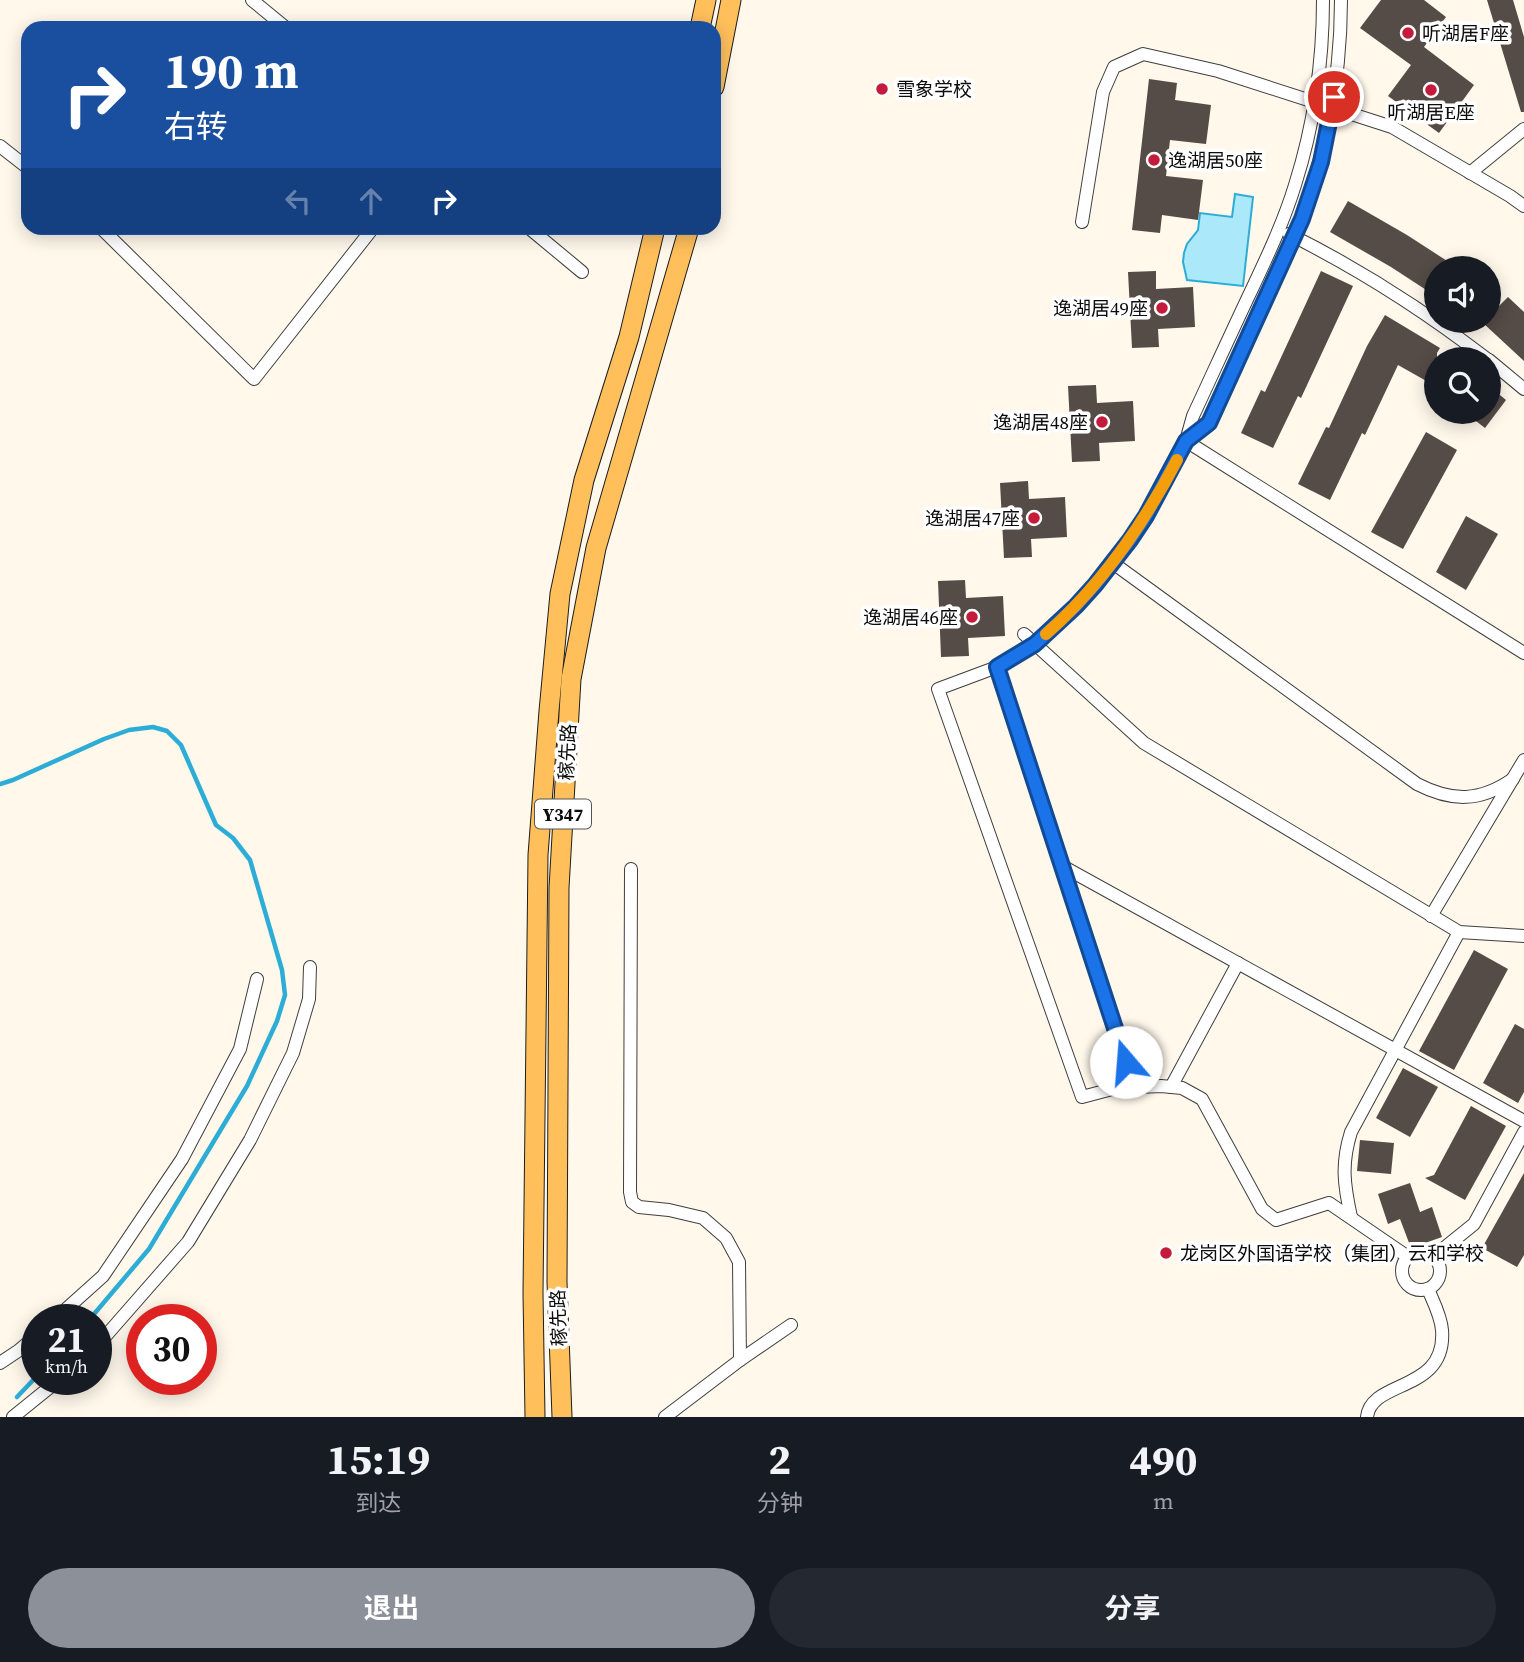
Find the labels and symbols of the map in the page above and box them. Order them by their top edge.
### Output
place label: 听湖居F座 [1422,20,1509,46]
marker: 听湖居F座 [1400,25,1416,41]
pin [1304,67,1364,127]
place label: 雪象学校 [896,76,972,102]
marker: 雪象学校 [874,81,890,97]
marker: 听湖居E座 [1423,82,1439,98]
place label: 听湖居E座 [1387,99,1475,125]
place label: 逸湖居50座 [1168,147,1263,173]
marker: 逸湖居50座 [1146,152,1162,168]
place label: 逸湖居49座 [1053,295,1148,321]
marker: 逸湖居49座 [1154,300,1170,316]
place label: 逸湖居48座 [993,409,1088,435]
marker: 逸湖居48座 [1094,414,1110,430]
place label: 逸湖居47座 [925,505,1020,531]
marker: 逸湖居47座 [1026,510,1042,526]
place label: 逸湖居46座 [863,604,958,630]
marker: 逸湖居46座 [964,609,980,625]
street label: 稼先路 [553,723,581,781]
road number: Y347 [535,800,591,828]
position arrow [1089,1025,1163,1099]
place label: 龙岗区外国语学校（集团）云和学校 [1180,1240,1484,1266]
marker: 龙岗区外国语学校（集团）云和学校 [1158,1245,1174,1261]
street label: 稼先路 [544,1289,572,1347]
speed limit sign: 30 [126,1304,217,1395]

